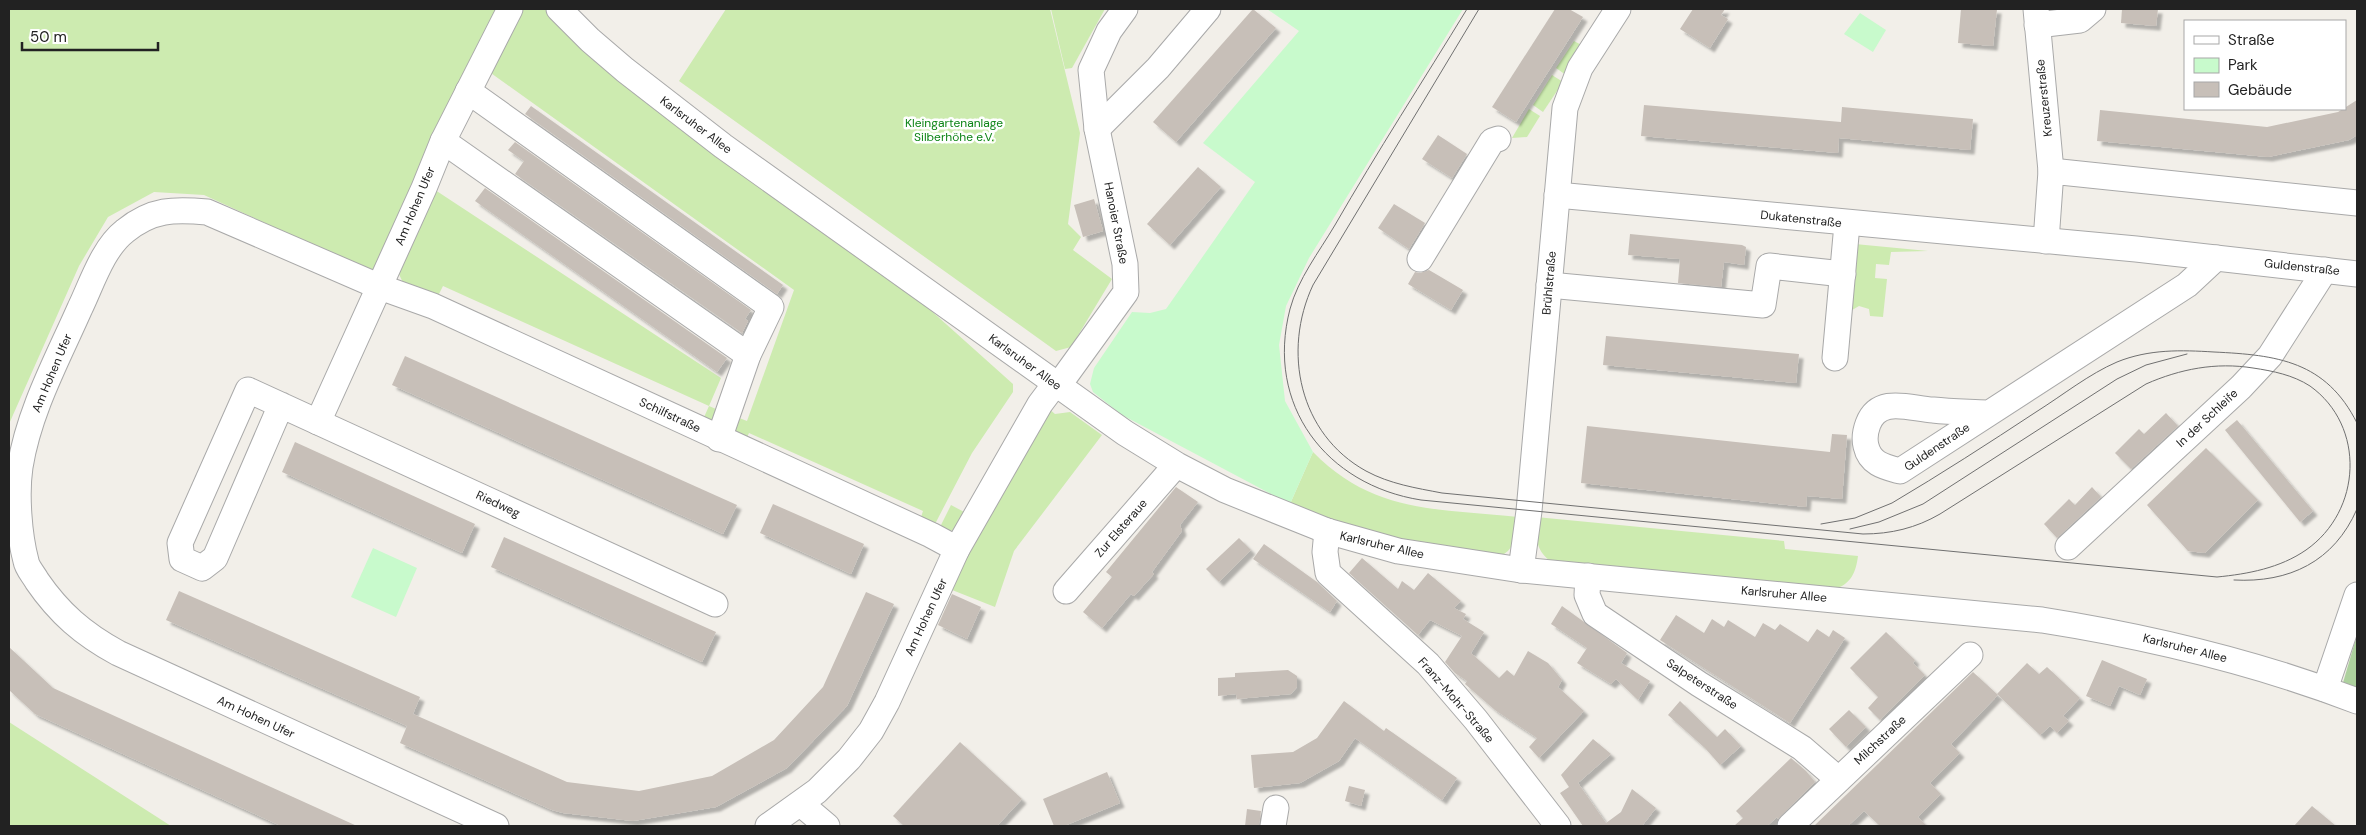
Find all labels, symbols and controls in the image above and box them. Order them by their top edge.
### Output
scale bar [22,20,159,52]
legend [2184,20,2346,110]
text: 50 m [30,27,67,47]
text: Straße [2228,30,2275,50]
text: Park [2228,55,2258,75]
street label: Kreuzerstraße [2032,58,2056,137]
text: Gebäude [2228,80,2292,100]
street label: Karlsruher Allee [657,93,735,157]
park label: Kleingartenanlage Silberhöhe e.V. [905,115,1003,145]
street label: Am Hohen Ufer [391,164,439,248]
street label: Hanoier Straße [1100,181,1132,266]
street label: Dukatenstraße [1760,207,1843,231]
street label: Brühlstraße [1538,250,1560,316]
street label: Guldenstraße [2263,255,2341,279]
street label: Karlsruher Allee [985,330,1065,394]
street label: Am Hohen Ufer [28,331,76,415]
street label: In der Schleife [2173,385,2241,451]
street label: Schilfstraße [637,394,704,436]
street label: Guldenstraße [1901,419,1973,475]
street label: Riedweg [473,487,523,521]
street label: Zur Elsteraue [1091,495,1151,561]
street label: Karlsruher Allee [1338,528,1426,563]
street label: Am Hohen Ufer [901,575,951,658]
street label: Karlsruher Allee [1740,582,1828,606]
street label: Karlsruher Allee [2141,630,2229,666]
street label: Franz-Mohr-Straße [1414,654,1498,746]
street label: Salpeterstraße [1663,655,1741,713]
street label: Am Hohen Ufer [215,692,298,742]
street label: Milchstraße [1851,712,1910,768]

